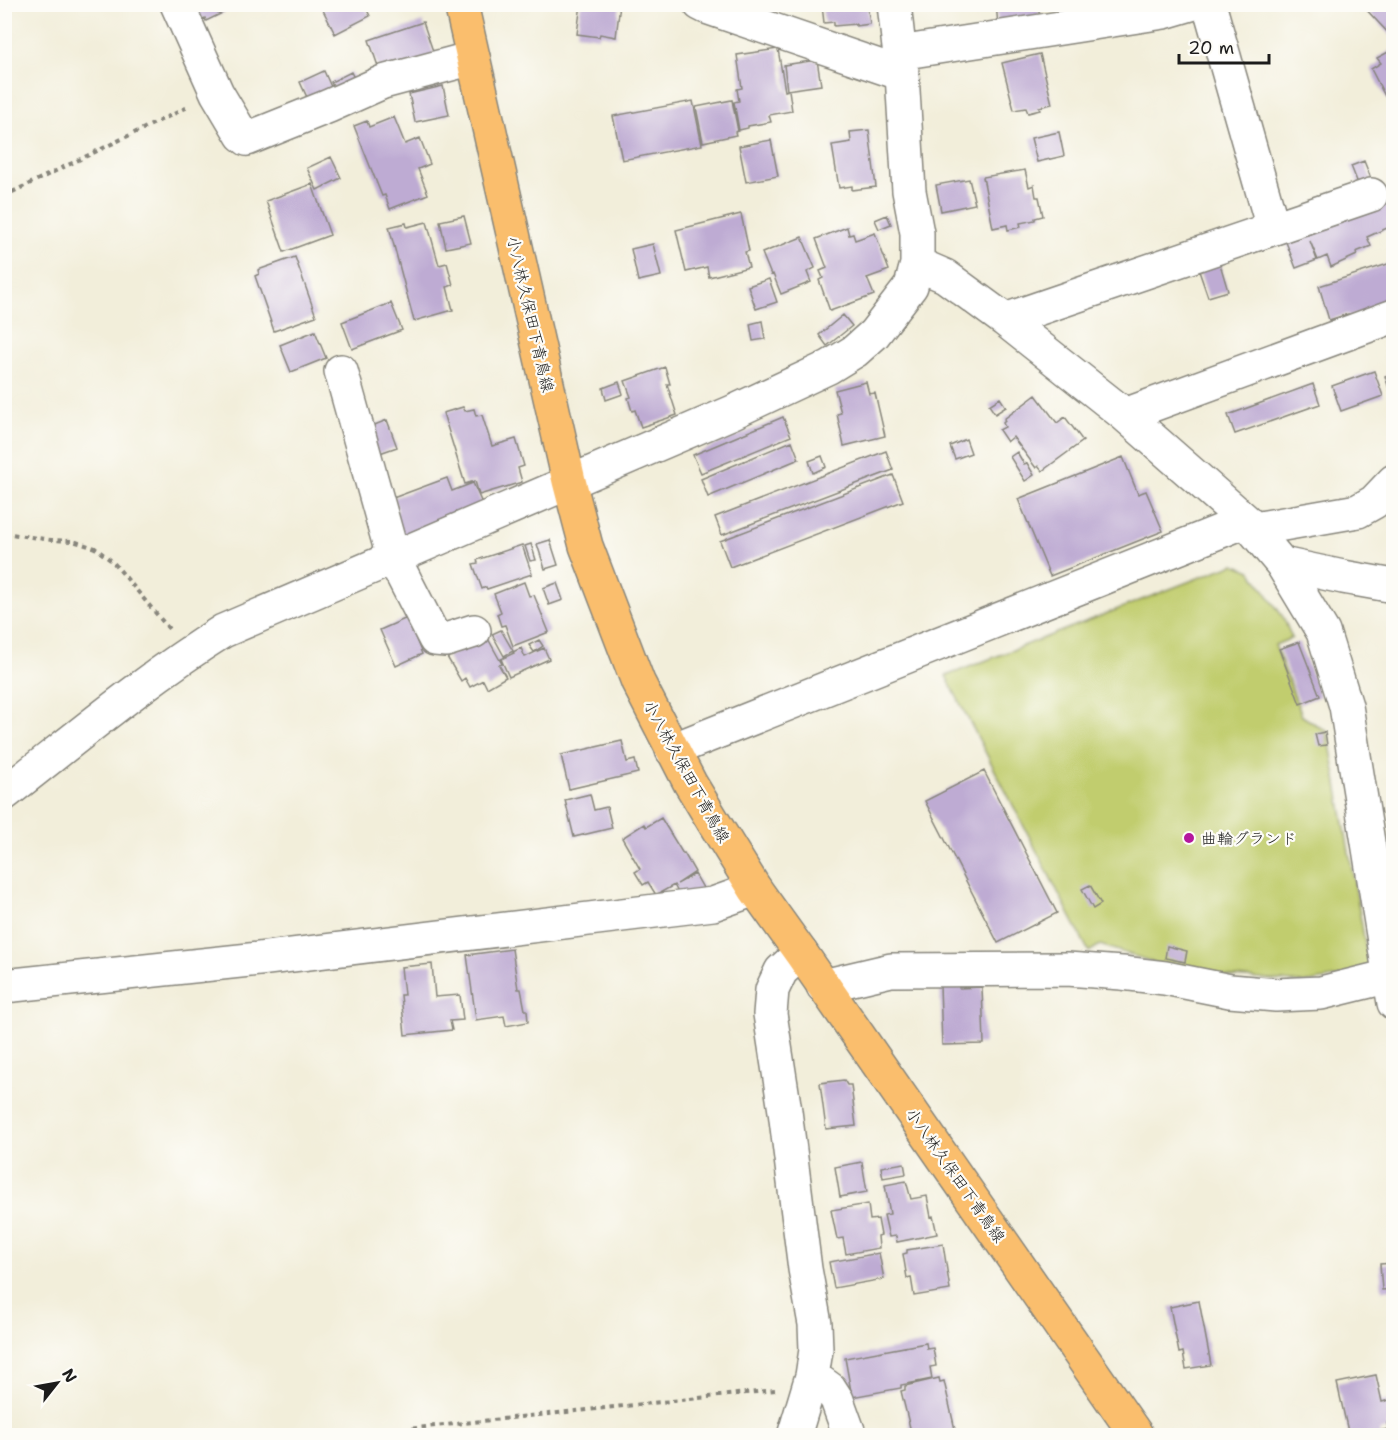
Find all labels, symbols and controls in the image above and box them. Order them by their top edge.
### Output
scale bar [1179,27,1269,65]
text: 20 m [1188,36,1234,60]
street label: 小八林久保田下青鳥線 [502,234,559,394]
street label: 小八林久保田下青鳥線 [639,696,735,846]
place label: 曲輪グランド [1201,828,1297,849]
marker: 曲輪グランド [1182,831,1196,845]
street label: 小八林久保田下青鳥線 [901,1104,1010,1247]
north arrow [27,1353,87,1413]
text: N [57,1365,82,1386]

